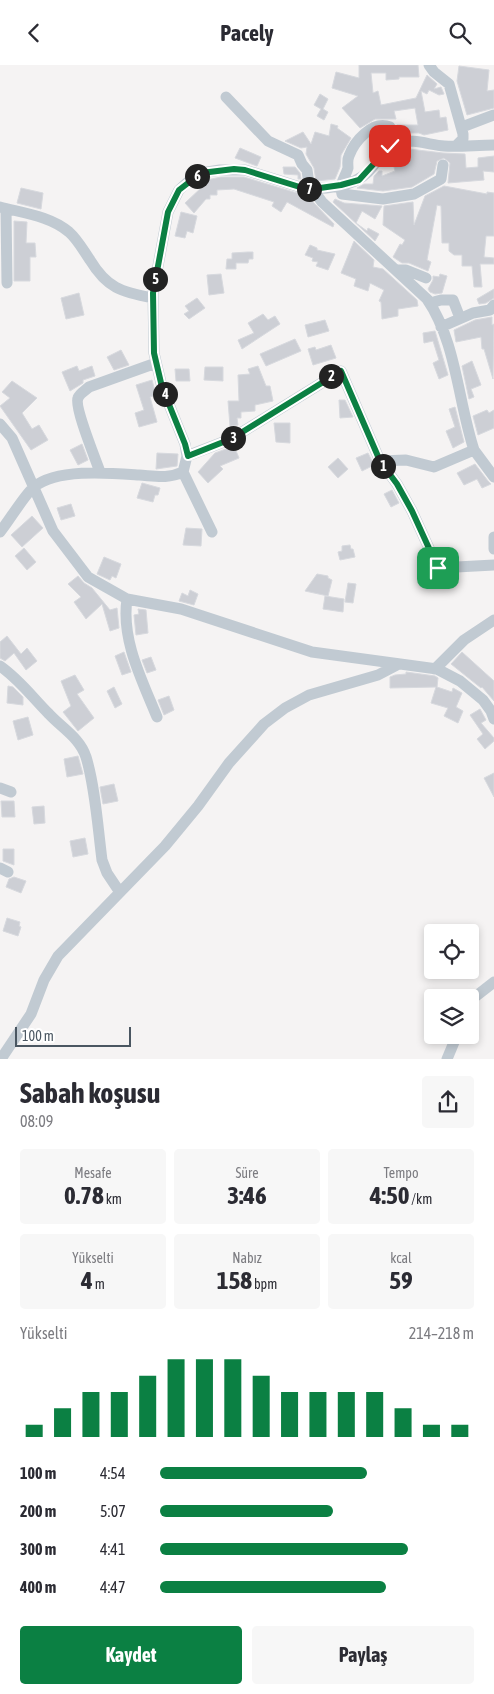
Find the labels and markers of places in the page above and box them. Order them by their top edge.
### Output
pin [369,125,411,167]
pin: 6 [184,163,210,189]
pin: 7 [296,177,322,201]
pin: 5 [142,267,168,291]
pin: 2 [318,363,344,389]
pin: 4 [152,381,178,407]
pin: 3 [220,425,246,451]
pin: 1 [370,453,396,479]
pin [417,547,459,589]

